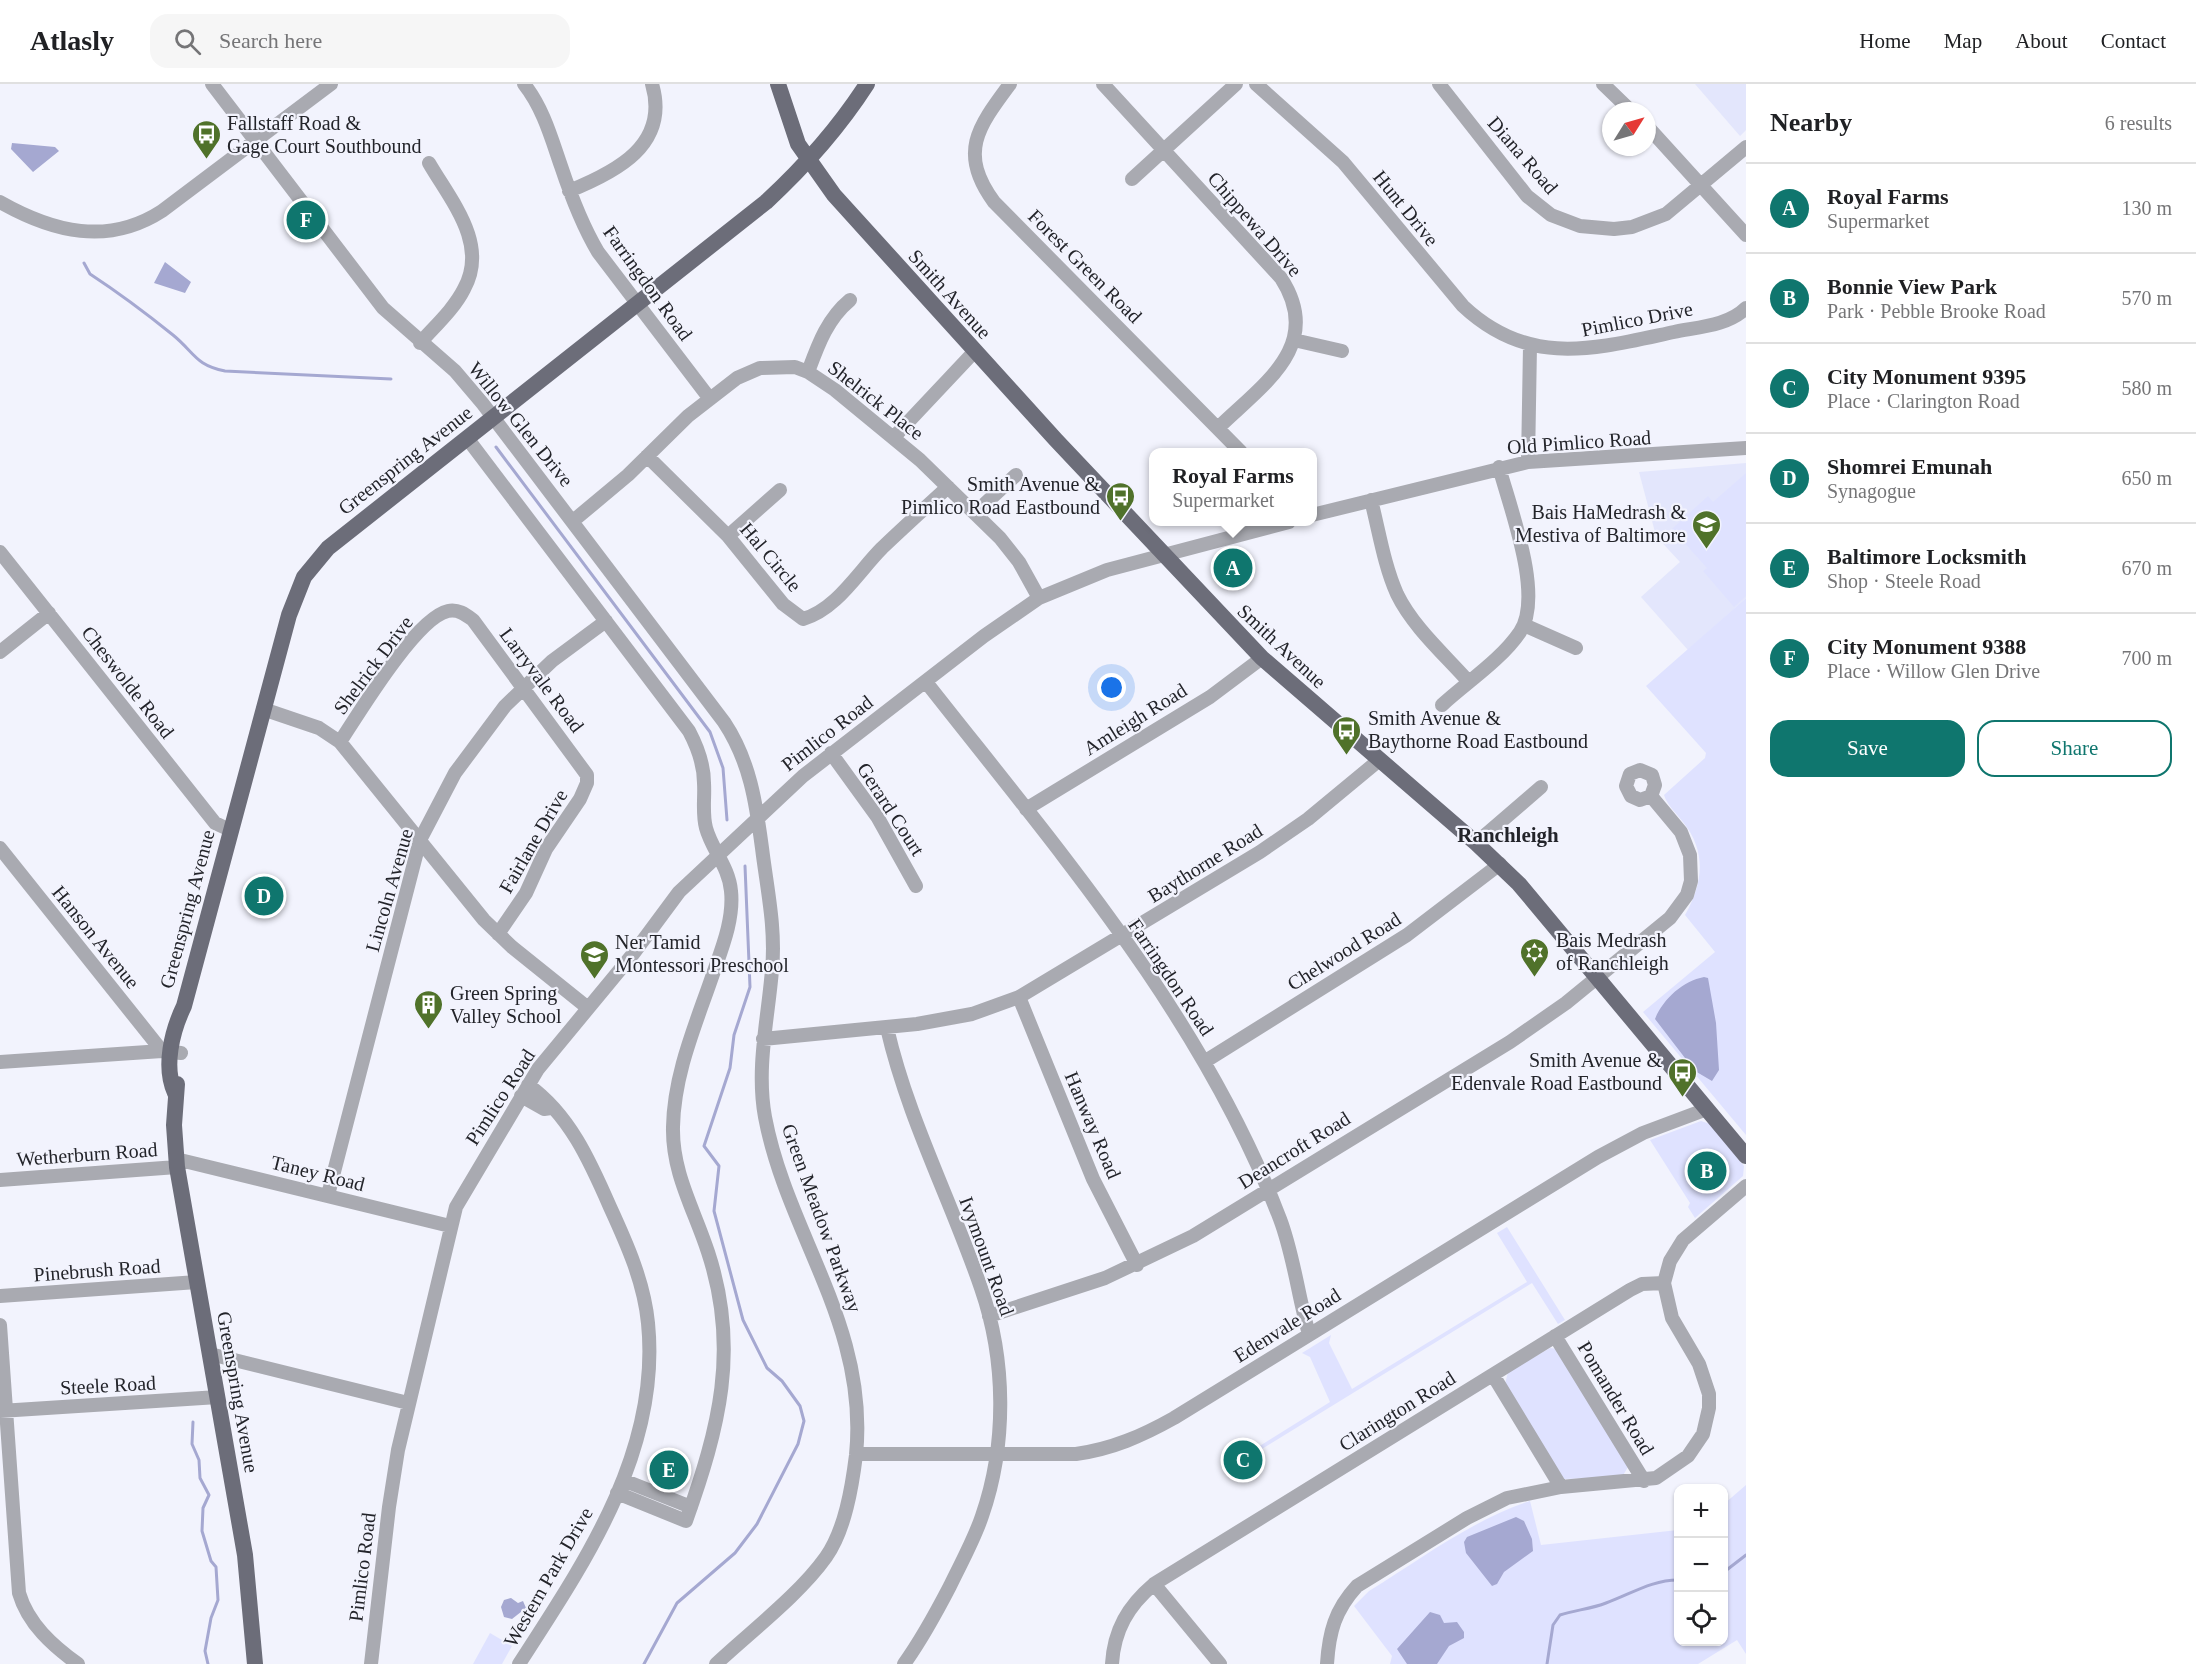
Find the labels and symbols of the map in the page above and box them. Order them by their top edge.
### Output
north arrow [1602,102,1656,156]
place label: Fallstaff Road & Gage Court Southbound [227,112,421,158]
street label: Diana Road [1484,112,1562,198]
bus stop icon: Fallstaff Road & Gage Court Southbound [190,118,222,160]
street label: Hunt Drive [1369,166,1443,250]
street label: Chippewa Drive [1203,167,1307,282]
pin: F [286,198,326,242]
street label: Forest Green Road [1024,205,1146,327]
street label: Farringdon Road [598,221,697,345]
street label: Smith Avenue [904,245,996,343]
street label: Pimlico Drive [1580,297,1695,341]
street label: Shelrick Place [824,356,928,444]
street label: Willow Glen Drive [464,357,578,491]
street label: Greenspring Avenue [334,401,477,520]
street label: Old Pimlico Road [1506,426,1652,458]
place label: Smith Avenue & Pimlico Road Eastbound [901,473,1100,518]
bus stop icon: Smith Avenue & Pimlico Road Eastbound [1105,480,1137,522]
place label: Bais HaMedrash & Mestiva of Baltimore [1515,501,1686,546]
school or university icon: Bais HaMedrash & Mestiva of Baltimore [1691,508,1723,550]
street label: Hal Circle [736,518,806,596]
pin: A [1214,546,1252,590]
street label: Smith Avenue [1233,600,1331,692]
street label: Shelrick Drive [329,611,417,718]
street label: Cheswolde Road [77,622,179,742]
street label: Larryvale Road [495,623,588,737]
your location [1097,673,1126,702]
street label: Amleigh Road [1079,679,1191,760]
street label: Pimlico Road [777,691,877,775]
place label: Smith Avenue & Baythorne Road Eastbound [1368,707,1588,753]
bus stop icon: Smith Avenue & Baythorne Road Eastbound [1331,714,1363,756]
street label: Gerard Court [853,759,929,860]
street label: Fairlane Drive [494,785,572,897]
street label: Baythorne Road [1144,819,1267,908]
district label: Ranchleigh [1457,823,1559,847]
street label: Lincoln Avenue [361,826,417,954]
street label: Greenspring Avenue [155,827,220,991]
pin: D [244,874,284,918]
street label: Hanson Avenue [48,881,144,993]
street label: Chelwood Road [1283,907,1405,995]
street label: Farringdon Road [1123,914,1218,1040]
place label: Bais Medrash of Ranchleigh [1556,929,1669,975]
place label: Ner Tamid Montessori Preschool [615,931,789,976]
synagogue icon: Bais Medrash of Ranchleigh [1519,936,1551,978]
school or university icon: Ner Tamid Montessori Preschool [578,938,610,980]
place label: Green Spring Valley School [450,982,562,1028]
building icon: Green Spring Valley School [413,988,445,1030]
street label: Pimlico Road [461,1045,539,1149]
place label: Smith Avenue & Edenvale Road Eastbound [1451,1049,1662,1094]
bus stop icon: Smith Avenue & Edenvale Road Eastbound [1667,1056,1699,1098]
street label: Hanway Road [1060,1068,1125,1182]
street label: Deancroft Road [1234,1107,1354,1193]
street label: Green Meadow Parkway [777,1121,866,1316]
street label: Wetherburn Road [16,1138,158,1170]
pin: B [1688,1148,1726,1194]
street label: Taney Road [269,1151,367,1196]
street label: Ivymount Road [954,1194,1019,1319]
street label: Pinebrush Road [33,1255,161,1285]
street label: Edenvale Road [1230,1283,1344,1367]
street label: Greenspring Avenue [212,1310,263,1475]
street label: Pomander Road [1574,1337,1658,1459]
street label: Clarington Road [1335,1366,1460,1456]
street label: Steele Road [59,1372,157,1398]
pin: C [1224,1438,1262,1482]
pin: E [650,1448,688,1492]
street label: Western Park Drive [499,1503,597,1651]
street label: Pimlico Road [344,1511,380,1623]

